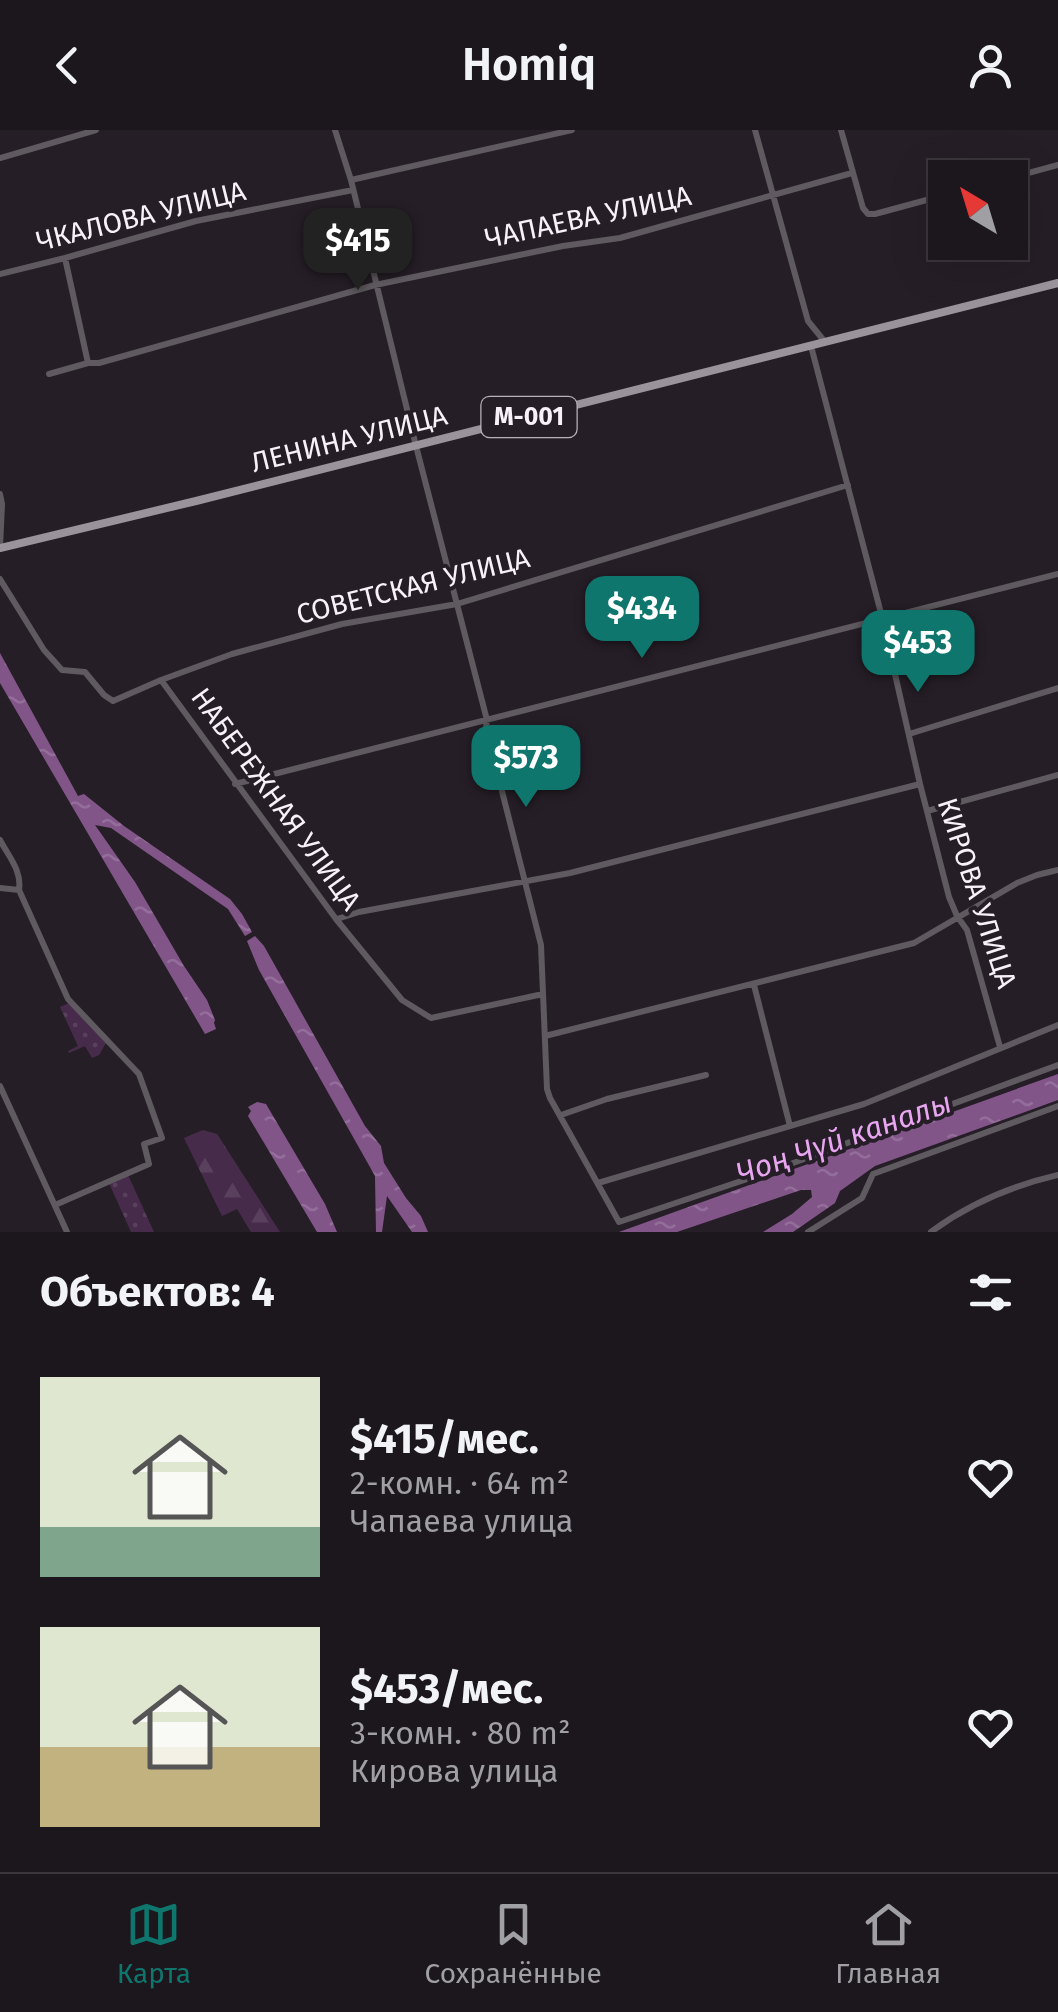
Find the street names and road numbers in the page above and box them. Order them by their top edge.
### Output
street label: ЧКАЛОВА УЛИЦА [33,174,249,258]
street label: ЧАПАЕВА УЛИЦА [482,179,694,255]
road number: М-001 [482,397,576,437]
street label: ЛЕНИНА УЛИЦА [248,399,450,479]
street label: СОВЕТСКАЯ УЛИЦА [293,541,533,631]
street label: НАБЕРЕЖНАЯ УЛИЦА [184,681,368,917]
street label: КИРОВА УЛИЦА [931,794,1023,992]

